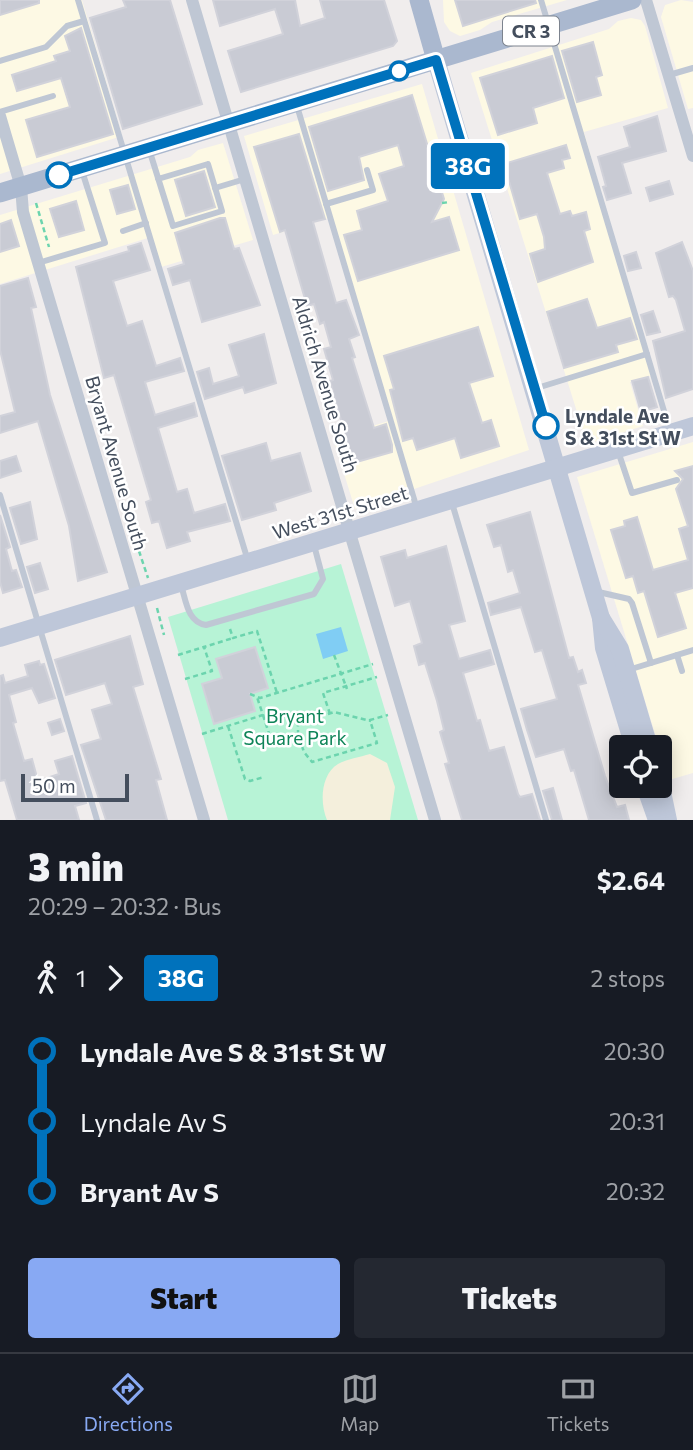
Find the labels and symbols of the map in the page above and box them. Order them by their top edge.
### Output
road number: CR 3 [503,16,559,46]
unlabelled marker [389,61,409,81]
line badge: 38G [428,143,508,189]
unlabelled marker [46,162,72,188]
street label: Aldrich Avenue South [288,293,364,475]
street label: Bryant Avenue South [81,373,153,553]
place label: Lyndale Ave S & 31st St W [565,404,681,449]
marker: Lyndale Ave S & 31st St W [533,413,559,439]
street label: West 31st Street [269,480,411,544]
park label: Bryant Square Park [243,704,347,749]
scale bar [21,771,130,803]

